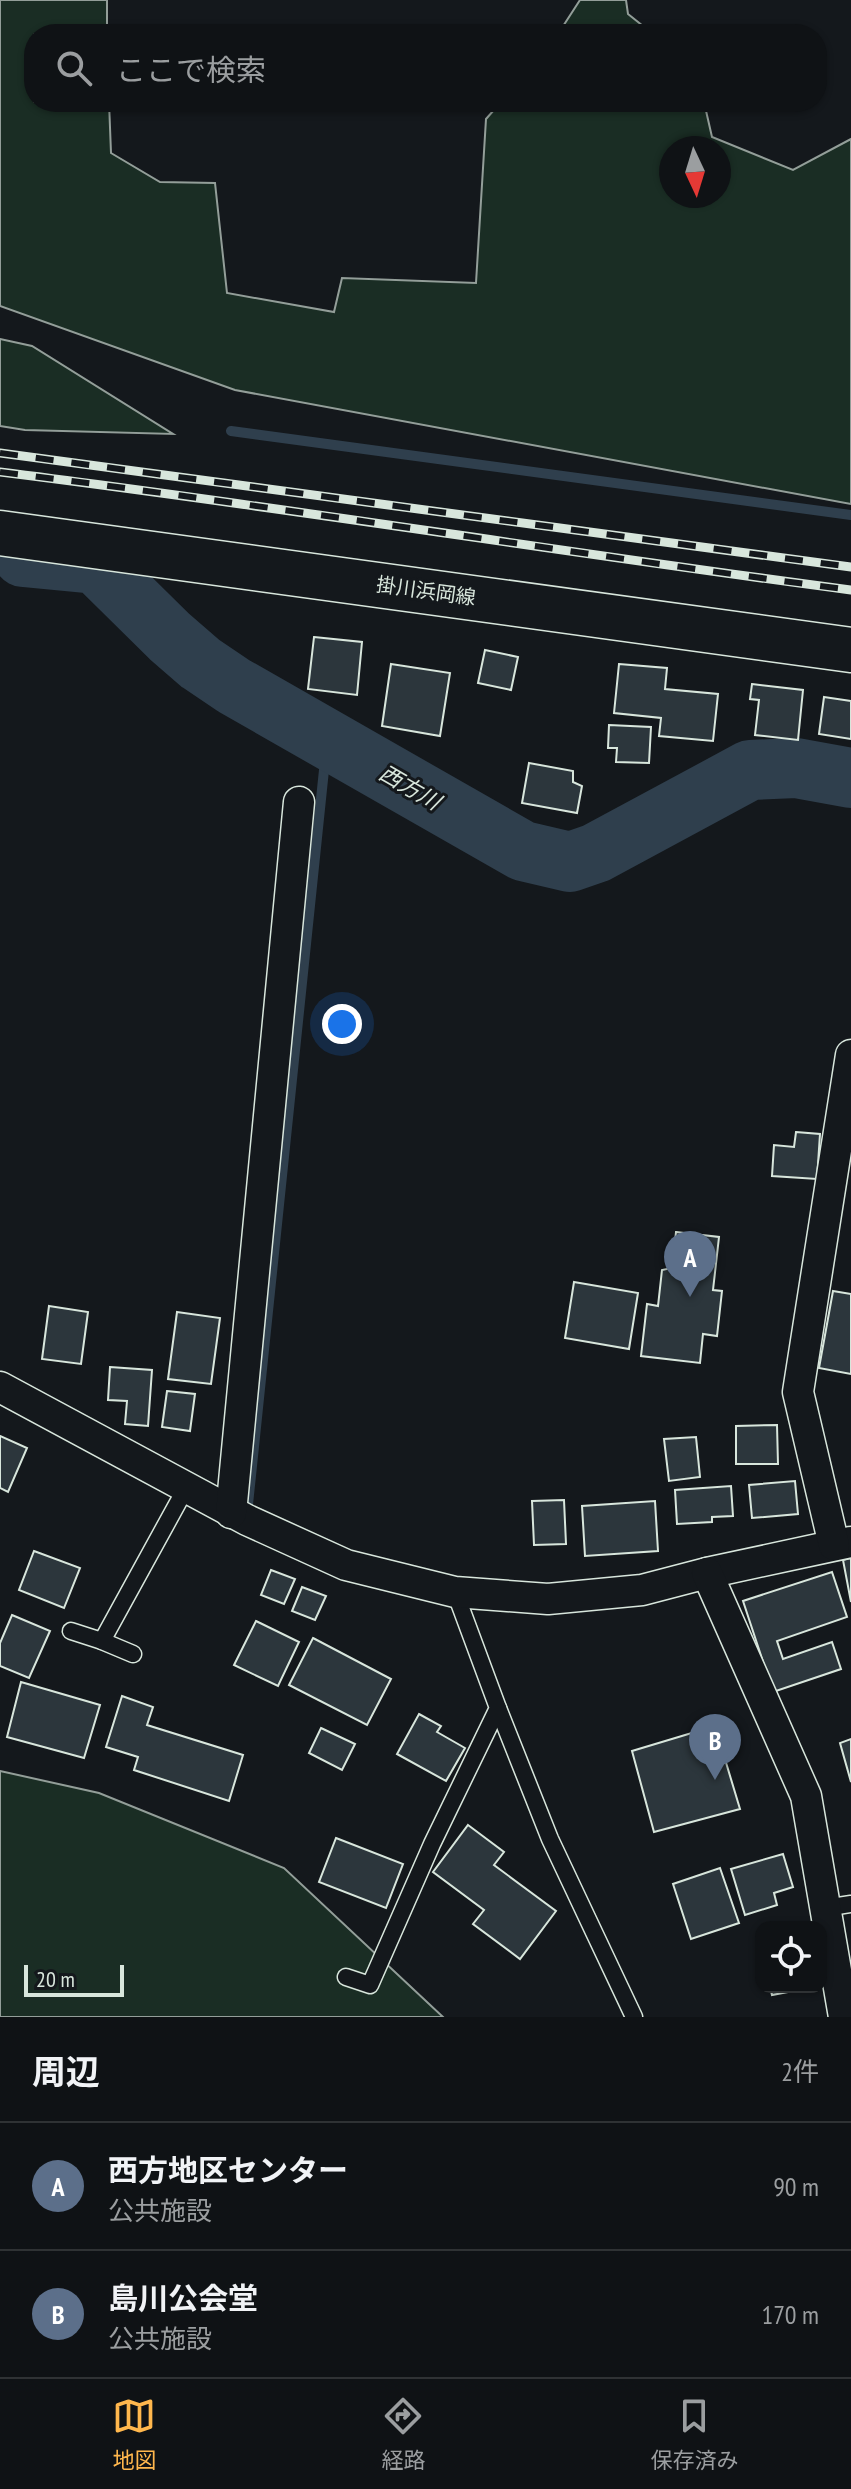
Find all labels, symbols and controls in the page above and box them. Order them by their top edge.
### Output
search box [24,24,827,112]
icon: search [52,46,96,90]
text: ここで検索 [116,50,266,89]
north arrow [659,136,731,208]
street label: 掛川浜岡線 [375,571,477,611]
water label: 西方川 [374,758,447,817]
your location [322,1004,362,1044]
pin: A [664,1231,716,1297]
pin: B [689,1714,741,1780]
map controls [755,1921,827,1993]
button: locate [755,1921,827,1993]
scale bar [24,1961,124,1997]
text: 20 m [36,1965,75,1993]
text: 周辺 [32,2049,100,2093]
text: 2件 [781,2055,819,2088]
text: 西方地区センター [108,2150,348,2189]
text: A [51,2170,65,2203]
text: 90 m [773,2170,819,2203]
text: 公共施設 [108,2194,212,2227]
text: 島川公会堂 [108,2278,258,2317]
text: B [52,2298,64,2331]
text: 170 m [761,2298,819,2331]
text: 公共施設 [108,2322,212,2355]
tab: 地図 [112,2394,157,2474]
tab: 経路 [381,2394,426,2474]
tab: 保存済み [650,2394,739,2474]

